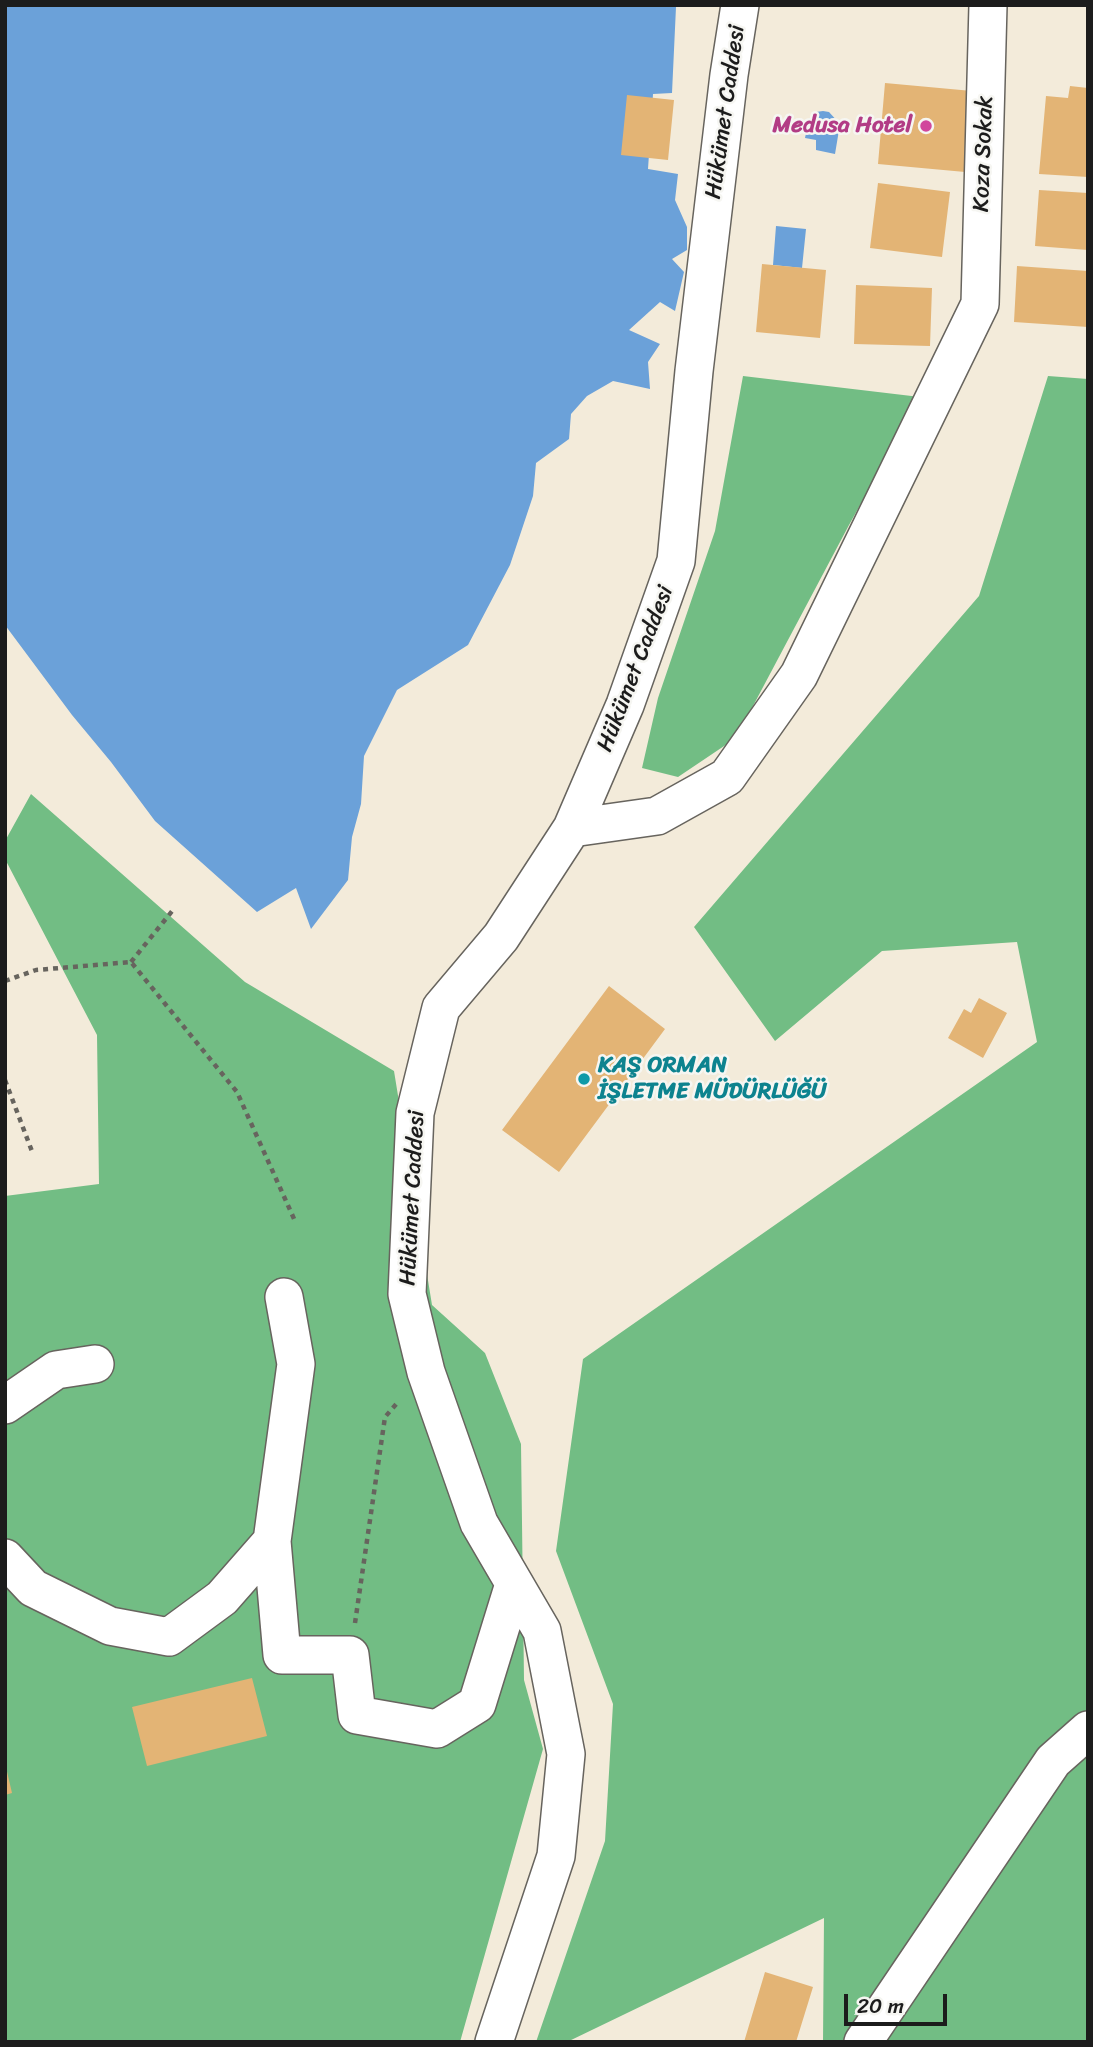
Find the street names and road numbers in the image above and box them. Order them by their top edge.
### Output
street label: Hükümet Caddesi [700,23,752,201]
street label: Koza Sokak [968,95,1000,213]
street label: Hükümet Caddesi [592,582,680,756]
street label: Hükümet Caddesi [395,1110,431,1286]

